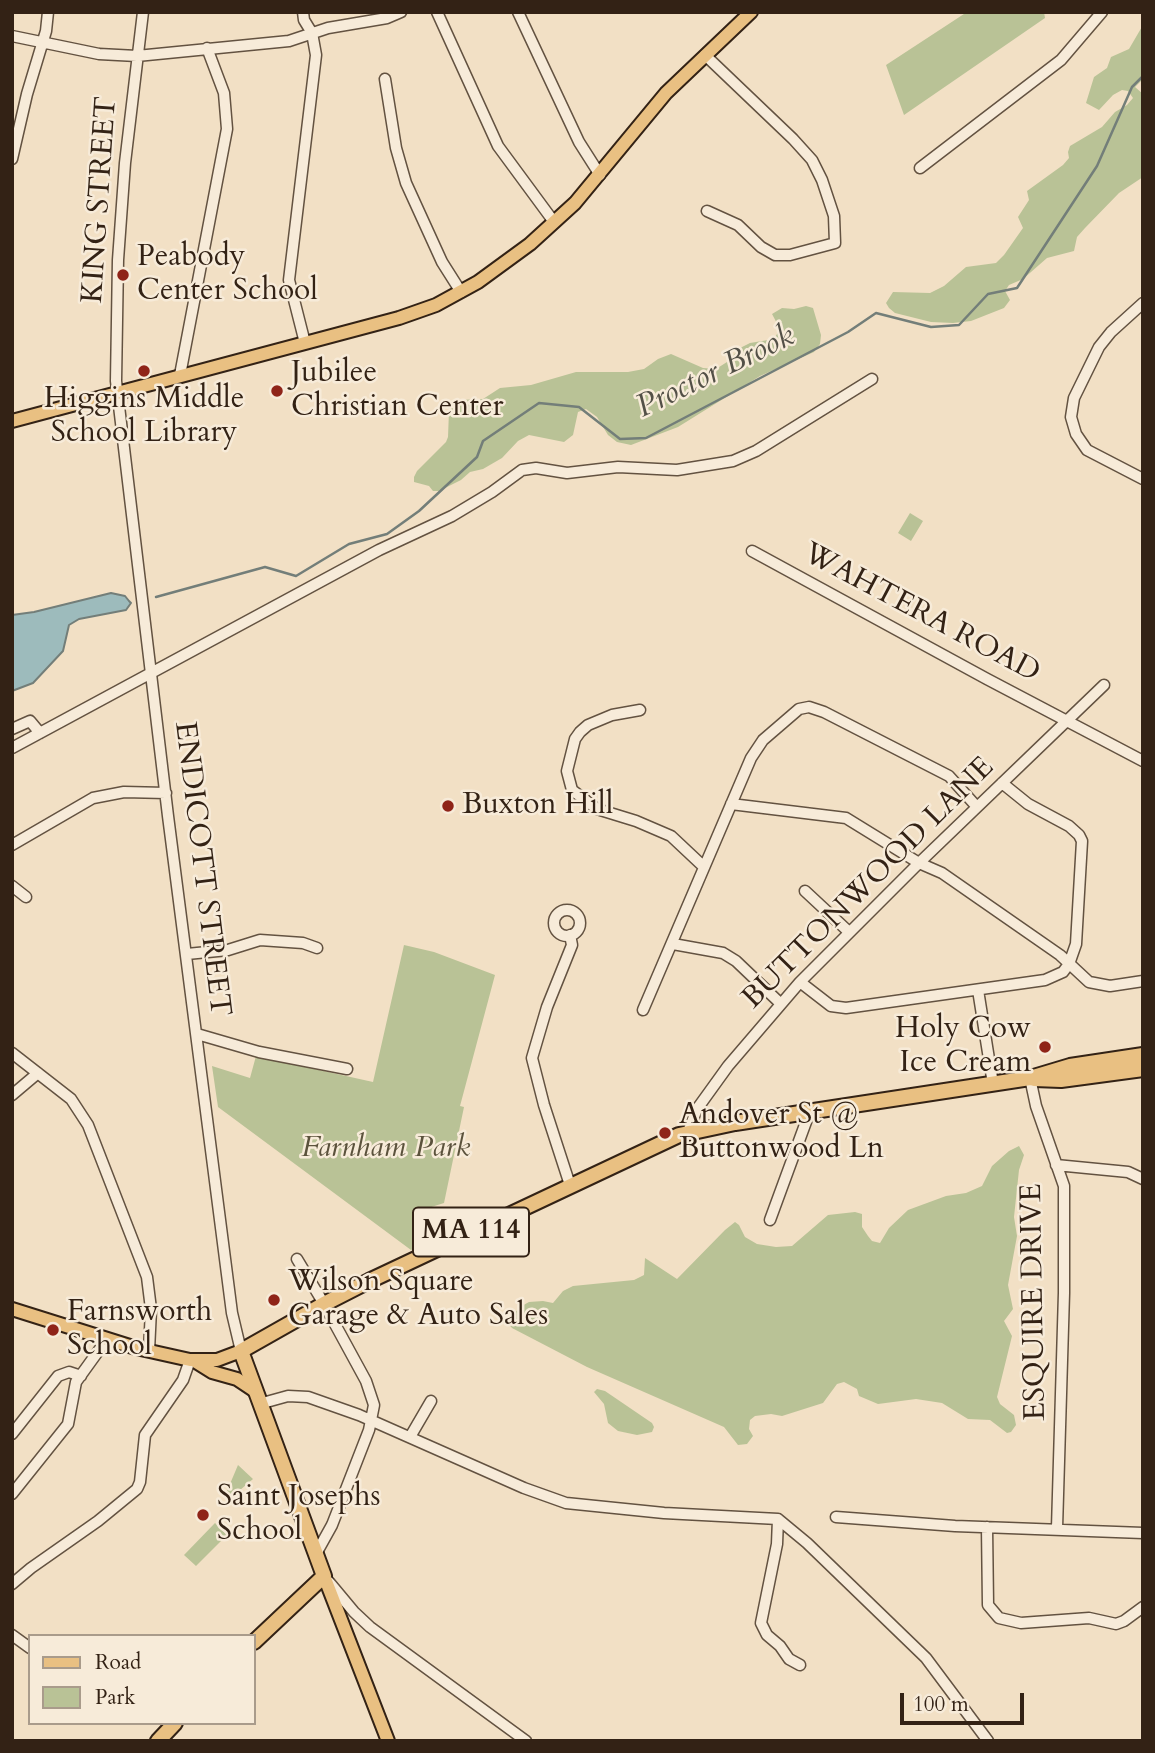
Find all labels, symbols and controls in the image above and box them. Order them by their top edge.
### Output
street label: KING STREET [76,96,126,304]
place label: Peabody Center School [137,240,318,310]
marker: Peabody Center School [115,267,131,283]
water label: Proctor Brook [631,318,801,428]
place label: Jubilee Christian Center [291,356,503,426]
marker: Higgins Middle School Library [136,363,152,379]
place label: Higgins Middle School Library [44,382,244,452]
marker: Jubilee Christian Center [269,383,285,399]
street label: WAHTERA ROAD [797,536,1045,692]
street label: ENDICOTT STREET [165,720,237,1018]
street label: BUTTONWOOD LANE [736,751,1002,1017]
place label: Buxton Hill [462,788,613,824]
marker: Buxton Hill [440,798,456,814]
place label: Holy Cow Ice Cream [895,1012,1031,1082]
marker: Holy Cow Ice Cream [1037,1039,1053,1055]
place label: Andover St @ Buttonwood Ln [679,1098,884,1168]
marker: Andover St @ Buttonwood Ln [657,1125,673,1141]
park label: Farnham Park [302,1131,470,1167]
street label: ESQUIRE DRIVE [1015,1183,1055,1421]
road number: MA 114 [413,1208,529,1256]
place label: Wilson Square Garage & Auto Sales [288,1265,548,1336]
marker: Wilson Square Garage & Auto Sales [266,1292,282,1308]
place label: Farnsworth School [67,1295,212,1366]
marker: Farnsworth School [45,1322,61,1338]
place label: Saint Josephs School [217,1480,381,1550]
marker: Saint Josephs School [195,1507,211,1523]
legend [28,1634,256,1725]
text: Road [95,1648,141,1677]
scale bar [903,1680,1027,1724]
text: Park [95,1683,135,1712]
text: 100 m [913,1690,969,1719]

